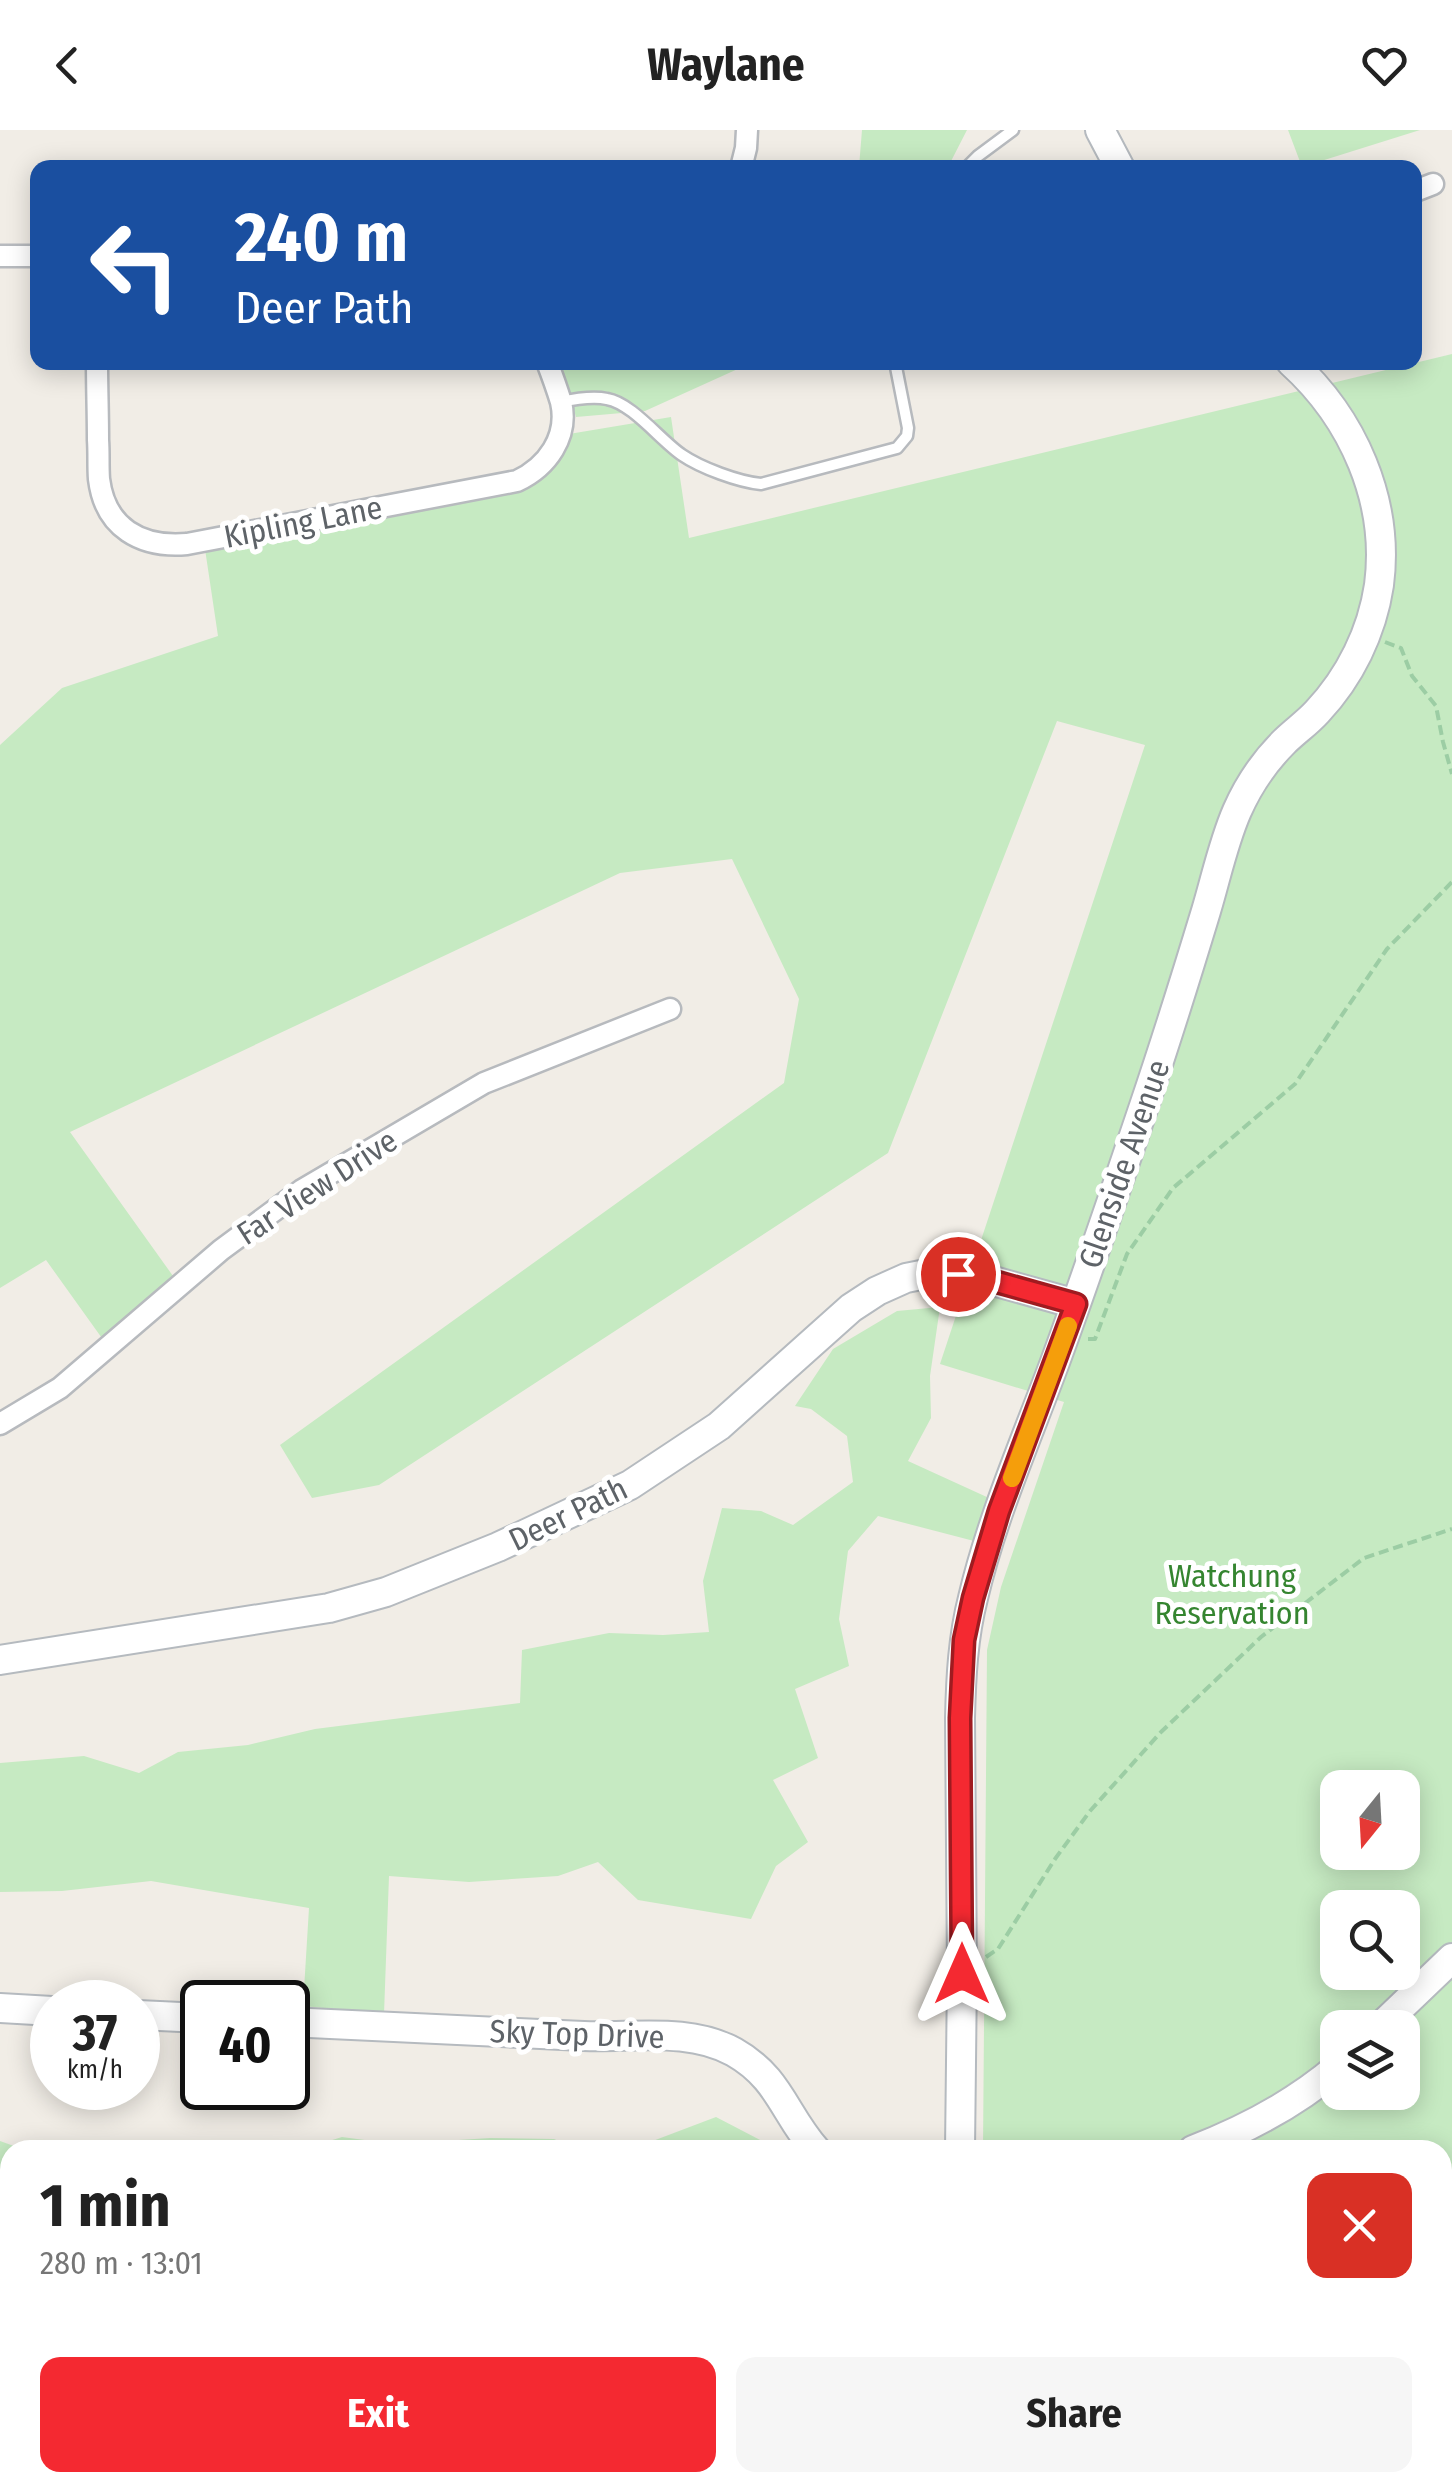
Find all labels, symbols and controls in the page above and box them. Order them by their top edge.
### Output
icon: back [40,38,95,93]
text: Waylane [647,38,805,92]
icon: heart [1357,38,1412,93]
text: 240 m [235,196,408,280]
icon: left [70,200,200,330]
text: Deer Path [235,281,414,335]
street label: Kipling Lane [221,488,385,556]
street label: Glenside Avenue [1071,1055,1177,1273]
street label: Far View Drive [230,1121,404,1253]
pin [916,1232,1001,1317]
icon: arrive [931,1247,986,1302]
street label: Deer Path [503,1469,633,1559]
park label: Watchung Reservation [1154,1557,1310,1632]
north arrow [1320,1770,1420,1870]
map controls [1320,1770,1420,2110]
button: search [1320,1890,1420,1990]
position arrow [910,1922,1014,2026]
speed limit sign: 40 [180,1980,310,2110]
text: 37 [73,2003,117,2063]
button: layers [1320,2010,1420,2110]
street label: Sky Top Drive [489,2012,665,2056]
text: km/h [67,2055,123,2085]
text: 1 min [40,2170,171,2242]
button: close [1307,2173,1412,2278]
text: 280 m · 13:01 [40,2244,203,2282]
button: Exit [40,2357,716,2472]
button: Share [736,2357,1412,2472]

